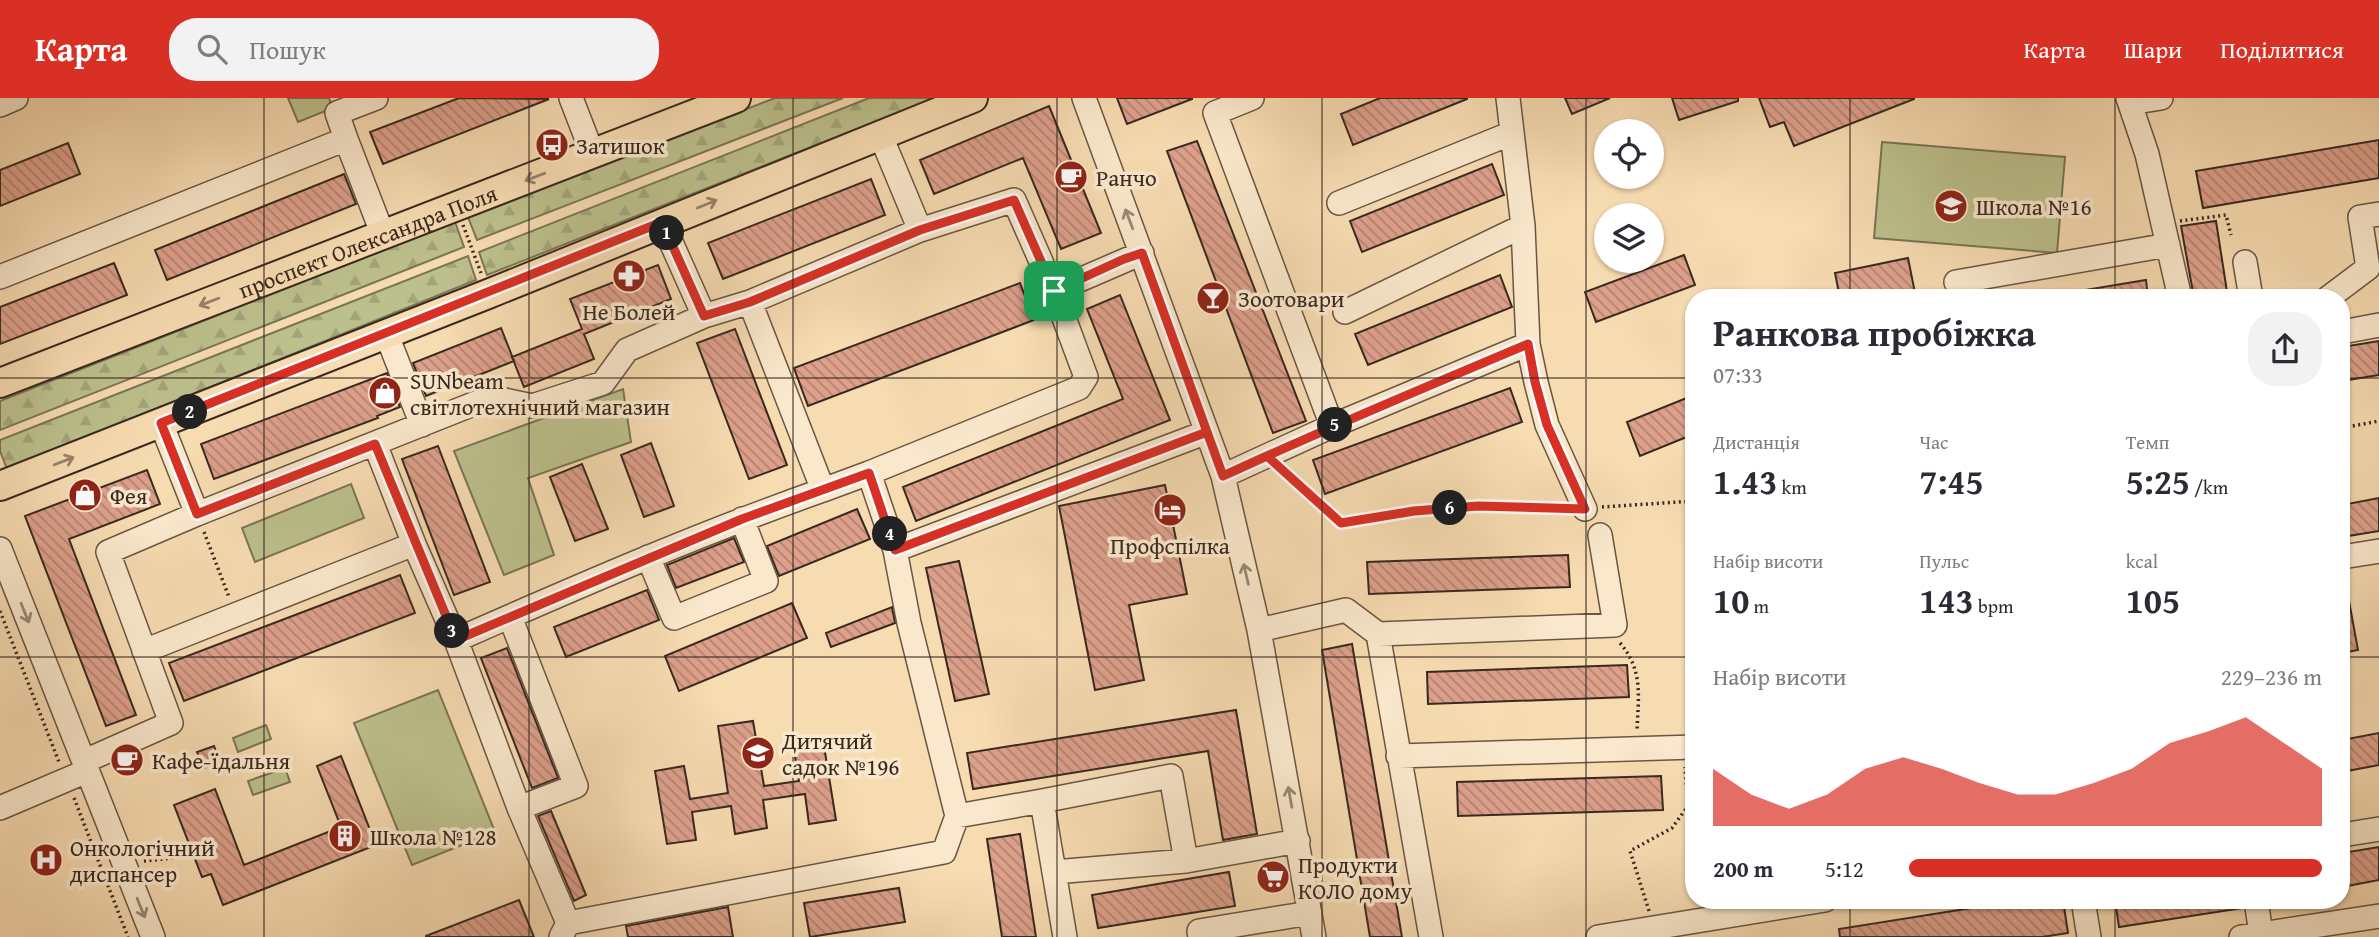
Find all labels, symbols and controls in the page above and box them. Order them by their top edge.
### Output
search box [169,18,659,81]
text: Карта [35,25,127,73]
icon: search [193,30,231,68]
text: Пошук [249,30,326,69]
text: Карта [2023,32,2086,67]
text: Шари [2124,32,2182,67]
text: Поділитися [2220,32,2344,67]
map controls [1594,119,1664,273]
button: locate [1594,119,1664,189]
bus stop icon: Затишок [533,126,571,164]
place label: Затишок [576,129,665,162]
cafe icon: Ранчо [1052,158,1090,196]
place label: Ранчо [1096,161,1157,194]
one-way arrow [525,172,547,184]
street label: проспект Олександра Поля [233,176,502,306]
school or university icon: Школа №16 [1932,187,1970,225]
place label: Школа №16 [1976,190,2092,223]
one-way arrow [696,197,718,210]
button: layers [1594,203,1664,273]
one-way arrow [1122,208,1135,230]
pin: 1 [650,216,684,250]
text: 1 [662,218,671,246]
pharmacy icon: Не Болей [610,257,648,295]
pin [1024,261,1084,321]
icon: arrive [1035,272,1073,310]
bar icon: Зоотовари [1194,279,1232,317]
place label: Зоотовари [1238,282,1345,315]
place label: Не Болей [582,295,676,328]
one-way arrow [198,297,220,310]
text: Ранкова пробіжка [1713,304,2036,360]
button: share [2248,312,2322,386]
text: 07:33 [1713,358,1763,391]
place label: SUNbeam світлотехнічний магазин [410,364,670,423]
shop icon: SUNbeam світлотехнічний магазин [366,374,404,412]
pin: 2 [172,394,208,430]
text: 2 [185,397,194,425]
pin: 5 [1318,408,1352,442]
text: 5 [1330,410,1339,438]
text: Дистанція [1713,428,1800,456]
text: Час [1919,428,1948,456]
text: Темп [2126,428,2170,456]
one-way arrow [52,454,74,466]
text: 1.43 [1713,456,1777,507]
text: 7:45 [1919,456,1984,507]
text: 5:25 [2126,456,2190,507]
text: km [1777,473,1807,501]
text: /km [2190,473,2228,501]
shop icon: Фея [66,476,104,514]
place label: Фея [110,479,148,512]
pin: 6 [1432,490,1468,526]
hotel icon: Профспілка [1151,491,1189,529]
text: 6 [1445,493,1454,521]
pin: 4 [872,516,908,551]
text: 4 [885,519,894,547]
place label: Профспілка [1110,529,1230,562]
text: Набір висоти [1713,547,1823,575]
text: Пульс [1919,547,1969,575]
text: kcal [2126,547,2158,575]
one-way arrow [1239,563,1252,586]
text: 10 [1713,575,1749,626]
text: 143 [1919,575,1974,626]
text: 105 [2126,575,2180,626]
text: m [1749,592,1769,620]
text: bpm [1974,592,2014,620]
one-way arrow [20,601,33,623]
pin: 3 [434,614,470,648]
text: 3 [447,616,456,644]
text: Набір висоти [1713,660,1847,693]
text: 229–236 m [2221,660,2322,693]
place label: Дитячий садок №196 [781,724,899,783]
school or university icon: Дитячий садок №196 [739,734,777,772]
cafe icon: Кафе-їдальня [108,741,146,779]
place label: Кафе-їдальня [152,744,290,777]
one-way arrow [1283,786,1296,809]
building icon: Школа №128 [326,817,364,855]
place label: Школа №128 [370,820,497,853]
place label: Онкологічний диспансер [70,831,215,890]
hospital icon: Онкологічний диспансер [27,841,65,879]
place label: Продукти КОЛО дому [1298,848,1412,907]
text: 200 m [1713,852,1774,885]
text: 5:12 [1825,852,1864,885]
supermarket icon: Продукти КОЛО дому [1254,858,1292,896]
one-way arrow [136,897,149,919]

